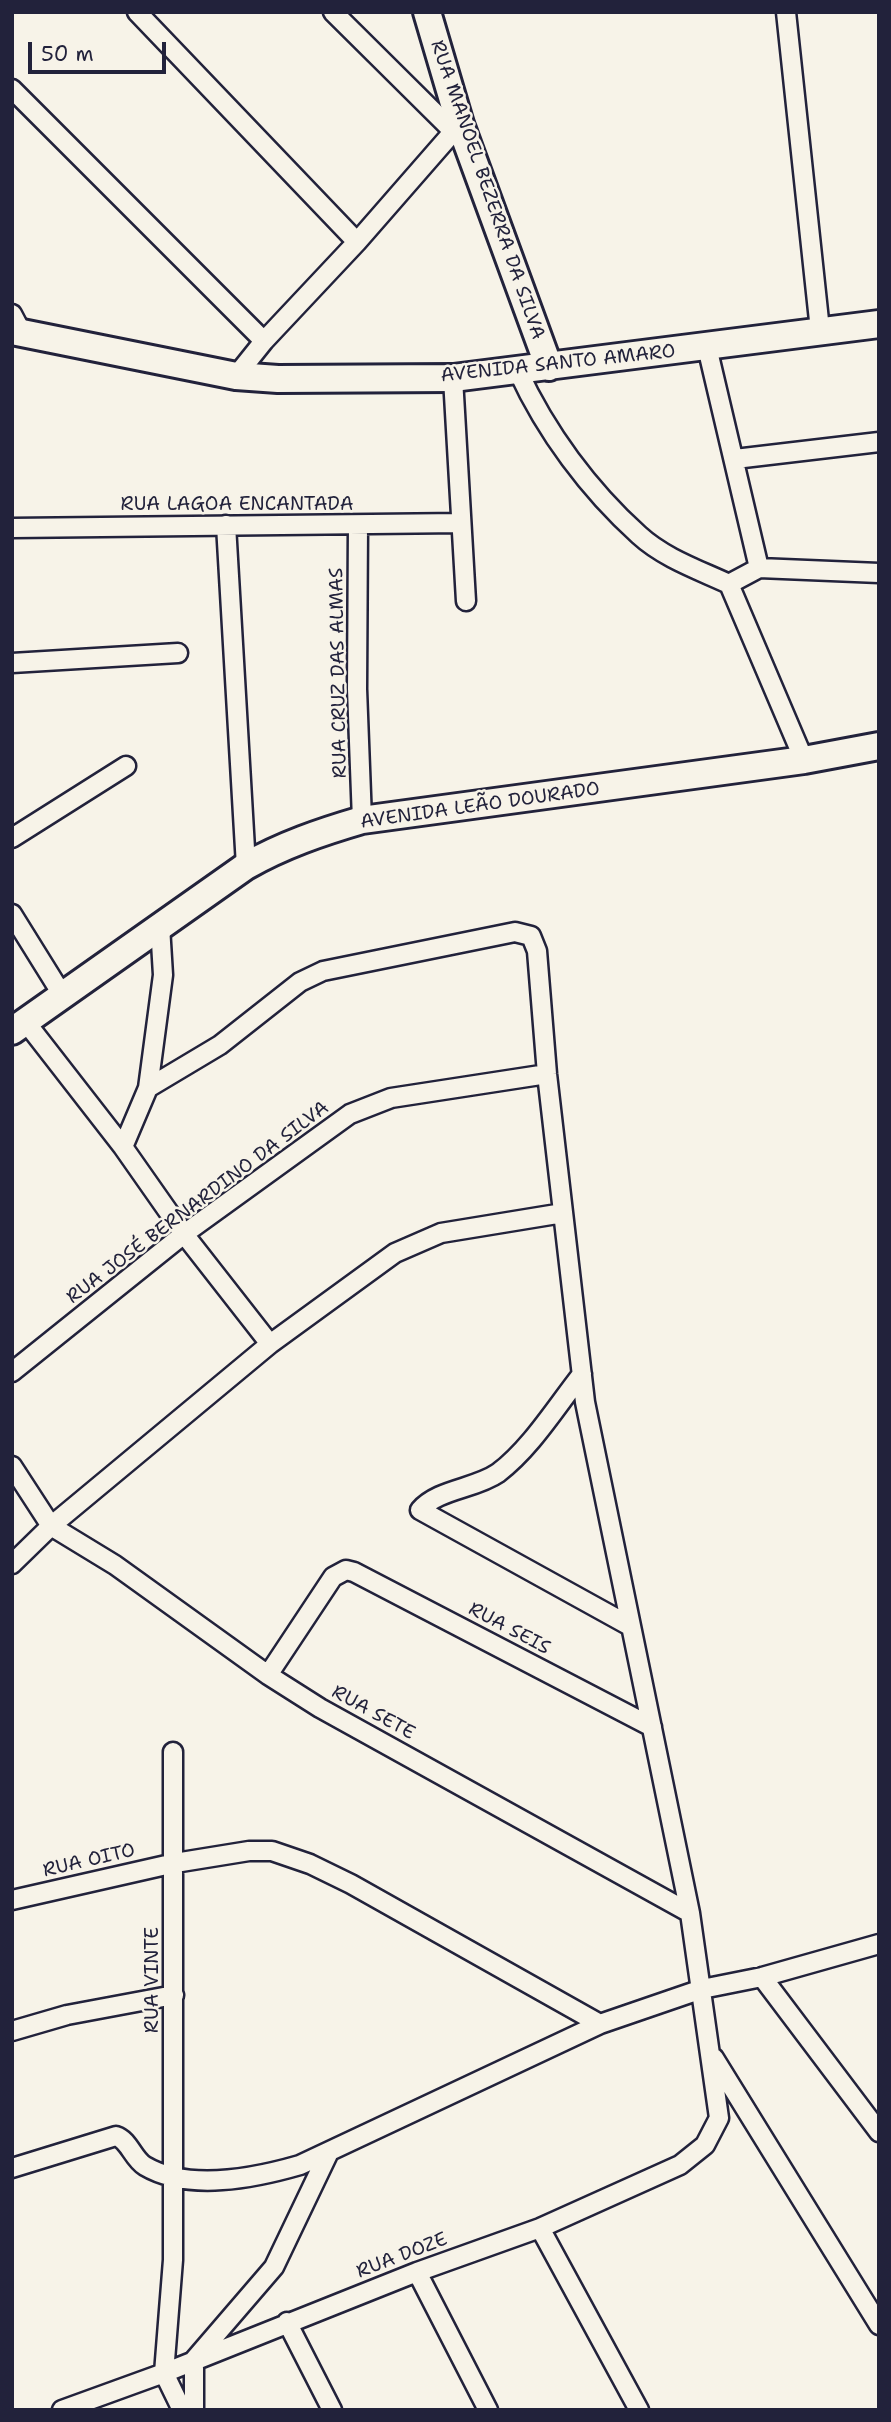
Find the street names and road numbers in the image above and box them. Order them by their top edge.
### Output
street label: RUA MANOEL BEZERRA DA SILVA [425,37,549,343]
street label: AVENIDA SANTO AMARO [439,340,677,388]
street label: RUA LAGOA ENCANTADA [121,494,353,516]
street label: RUA CRUZ DAS ALMAS [326,567,352,779]
street label: AVENIDA LEÃO DOURADO [359,778,601,834]
street label: RUA JOSÉ BERNARDINO DA SILVA [62,1097,334,1309]
street label: RUA SEIS [464,1598,554,1660]
street label: RUA SETE [327,1681,419,1745]
street label: RUA OITO [41,1839,137,1883]
street label: RUA VINTE [142,1927,164,2033]
street label: RUA DOZE [353,2228,451,2284]

